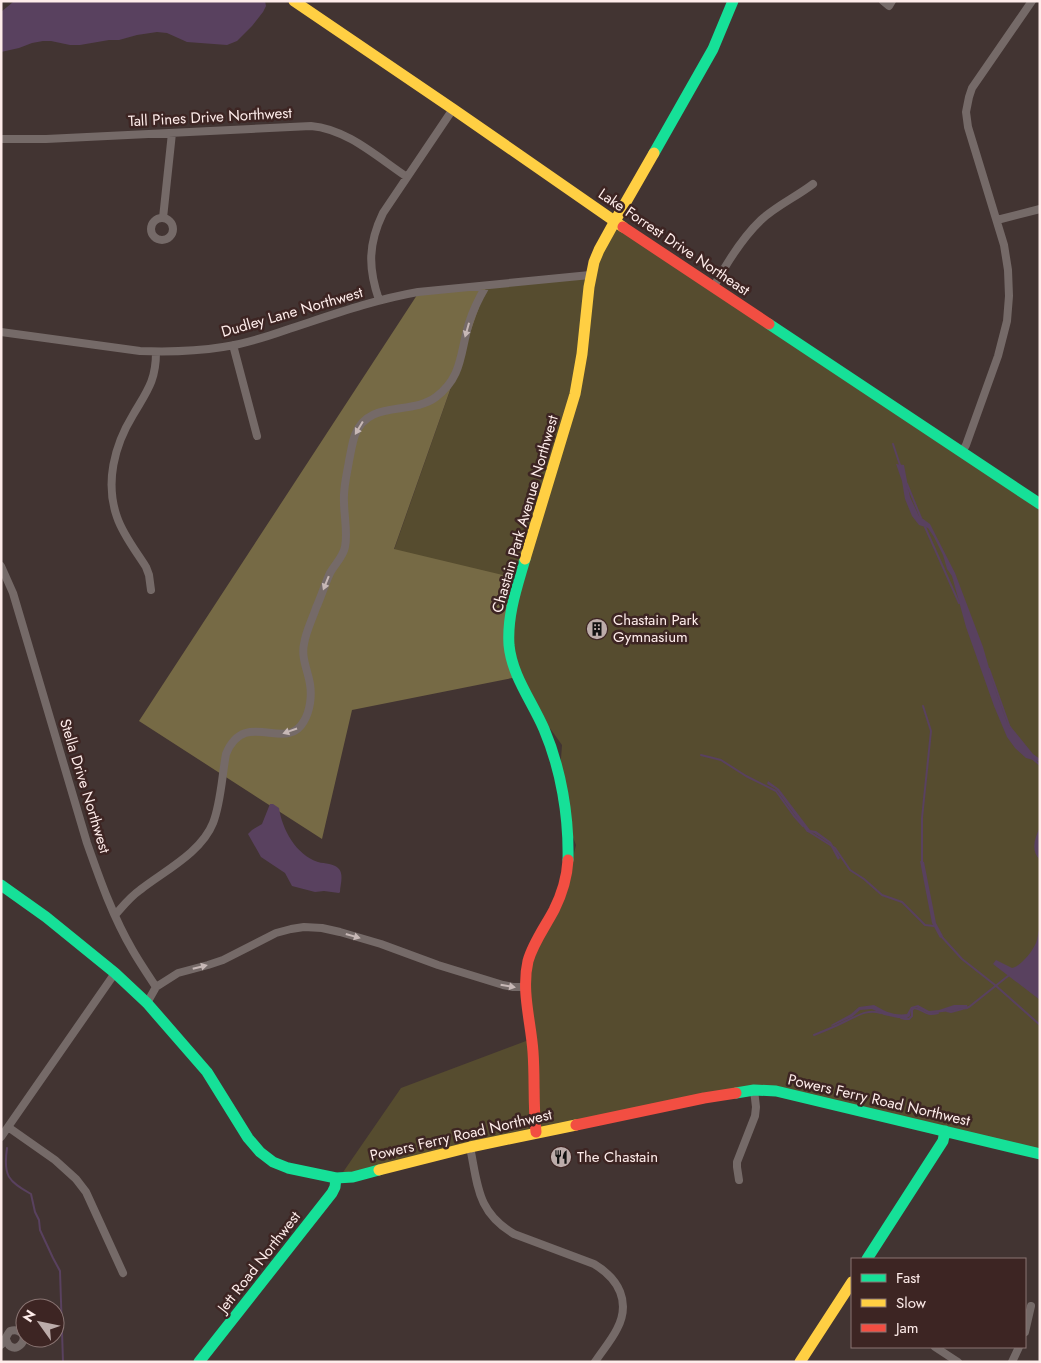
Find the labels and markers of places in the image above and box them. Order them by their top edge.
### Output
place label: Chastain Park Gymnasium [613,609,699,648]
building icon: Chastain Park Gymnasium [585,617,609,641]
restaurant icon: The Chastain [549,1145,573,1169]
place label: The Chastain [577,1146,658,1168]

